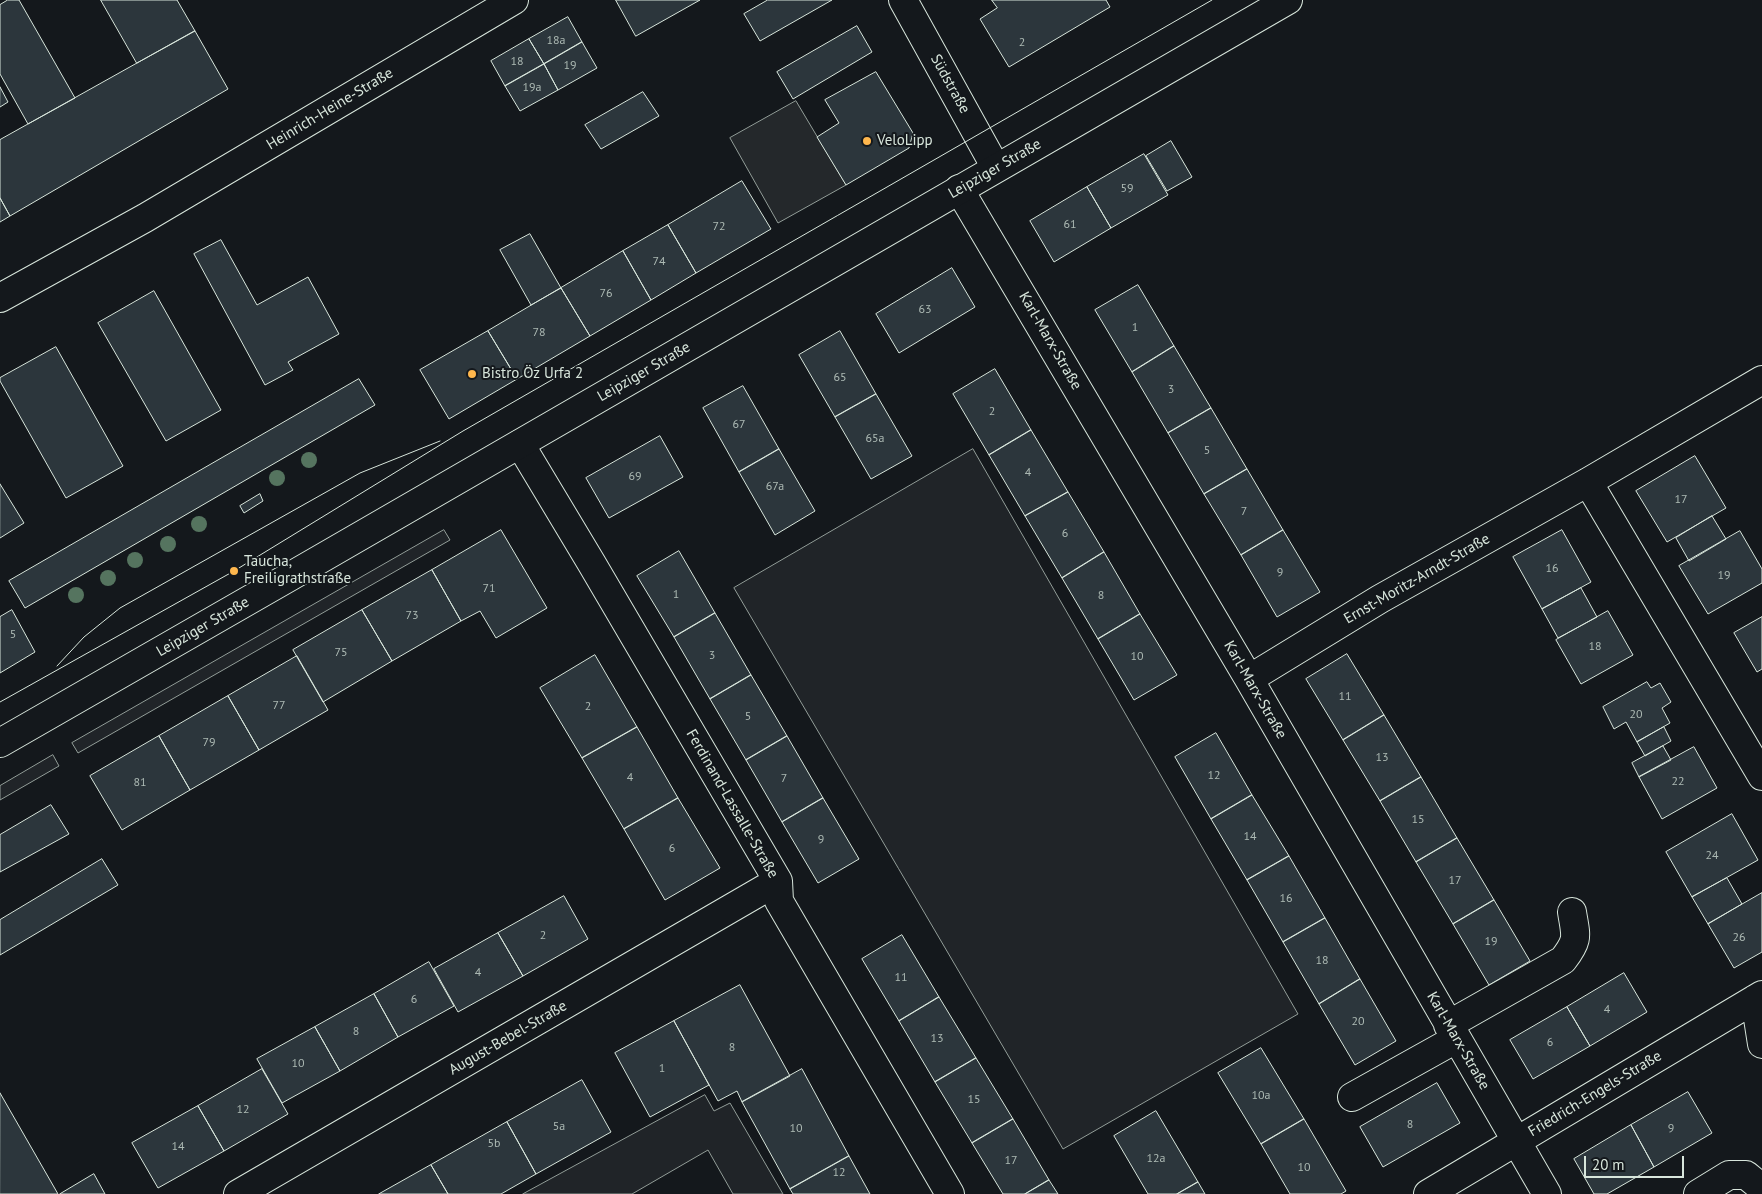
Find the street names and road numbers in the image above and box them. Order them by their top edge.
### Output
street label: Südstraße [926,51,974,117]
street label: Heinrich-Heine-Straße [263,64,397,154]
street label: Leipziger Straße [945,135,1045,203]
street label: Karl-Marx-Straße [1015,289,1085,393]
street label: Leipziger Straße [594,338,694,406]
street label: Ernst-Moritz-Arndt-Straße [1341,530,1493,628]
street label: Leipziger Straße [153,593,253,661]
street label: Karl-Marx-Straße [1220,638,1290,742]
street label: Ferdinand-Lassalle-Straße [682,726,782,882]
street label: Karl-Marx-Straße [1423,989,1493,1093]
street label: August-Bebel-Straße [446,997,570,1079]
street label: Friedrich-Engels-Straße [1525,1047,1665,1141]

